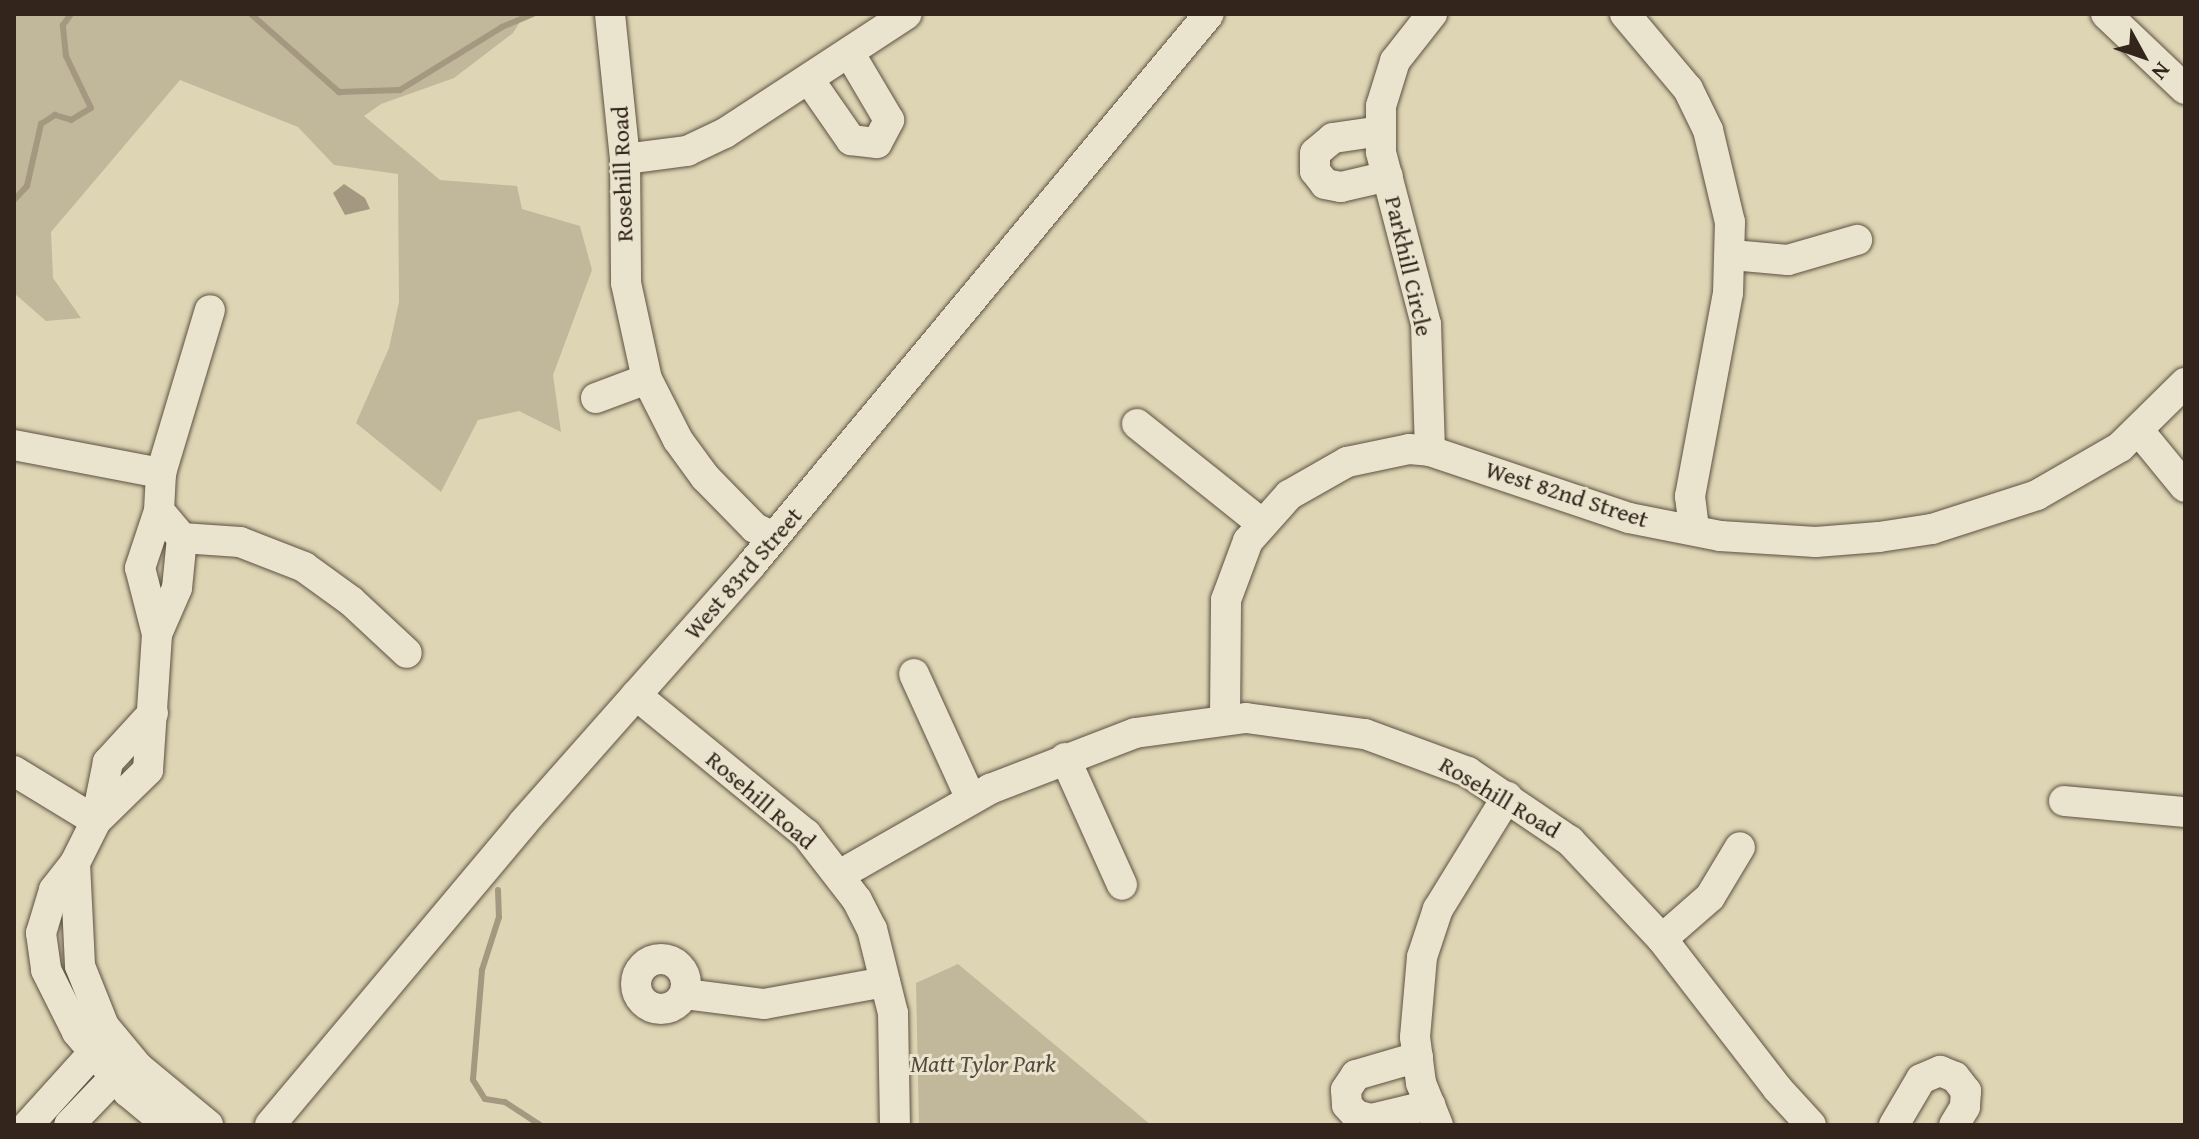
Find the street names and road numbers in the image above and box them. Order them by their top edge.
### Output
street label: Rosehill Road [605,106,639,242]
street label: Parkhill Circle [1379,193,1439,339]
street label: West 82nd Street [1482,454,1652,534]
street label: West 83rd Street [678,501,808,645]
street label: Rosehill Road [700,745,822,855]
street label: Rosehill Road [1434,750,1566,844]

